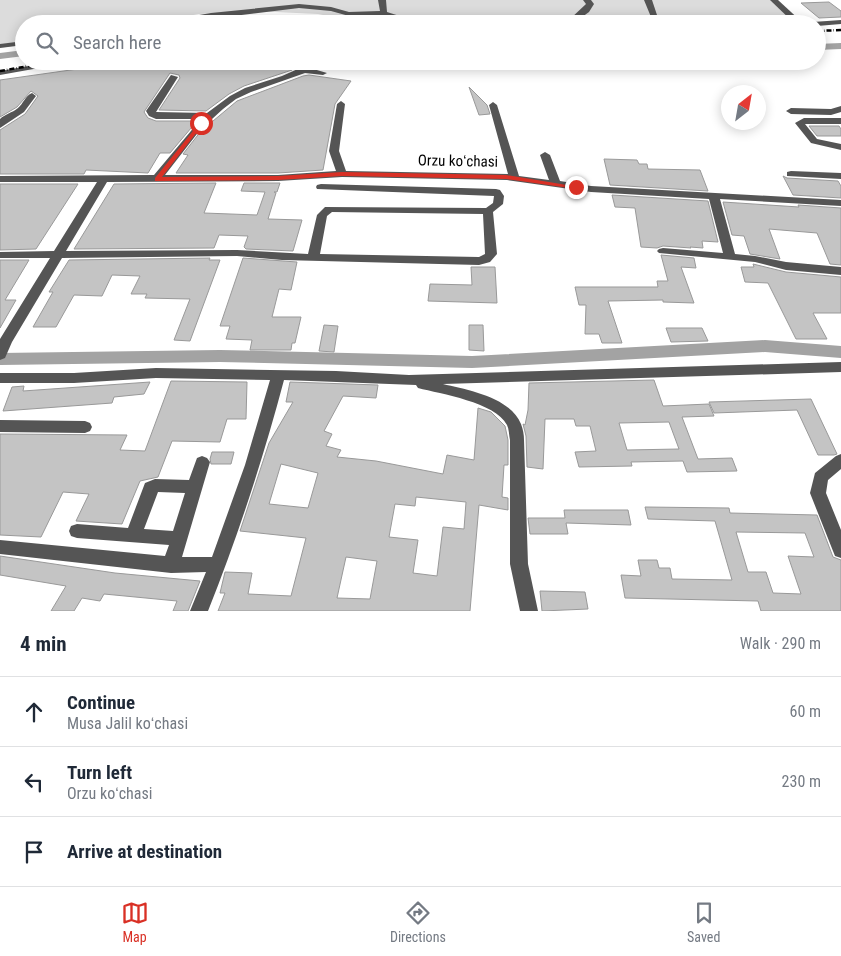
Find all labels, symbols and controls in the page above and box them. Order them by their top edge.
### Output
search box [15,15,826,70]
icon: search [33,29,61,57]
text: Search here [73,31,161,54]
north arrow [721,85,766,130]
route start [190,112,213,135]
street label: Orzu koʻchasi [418,151,498,171]
route end [565,176,588,199]
text: 4 min [20,632,67,656]
text: Walk · 290 m [740,634,821,653]
text: Continue [67,691,135,714]
icon: ahead [20,698,48,726]
text: 60 m [789,702,821,721]
text: Musa Jalil koʻchasi [67,714,188,733]
text: Turn left [67,761,132,784]
icon: left [20,768,48,796]
text: 230 m [782,772,821,791]
text: Orzu koʻchasi [67,784,152,803]
icon: arrive [20,838,48,866]
text: Arrive at destination [67,840,222,863]
tab: Map [121,899,149,945]
tab: Directions [390,899,446,945]
tab: Saved [687,899,720,945]

